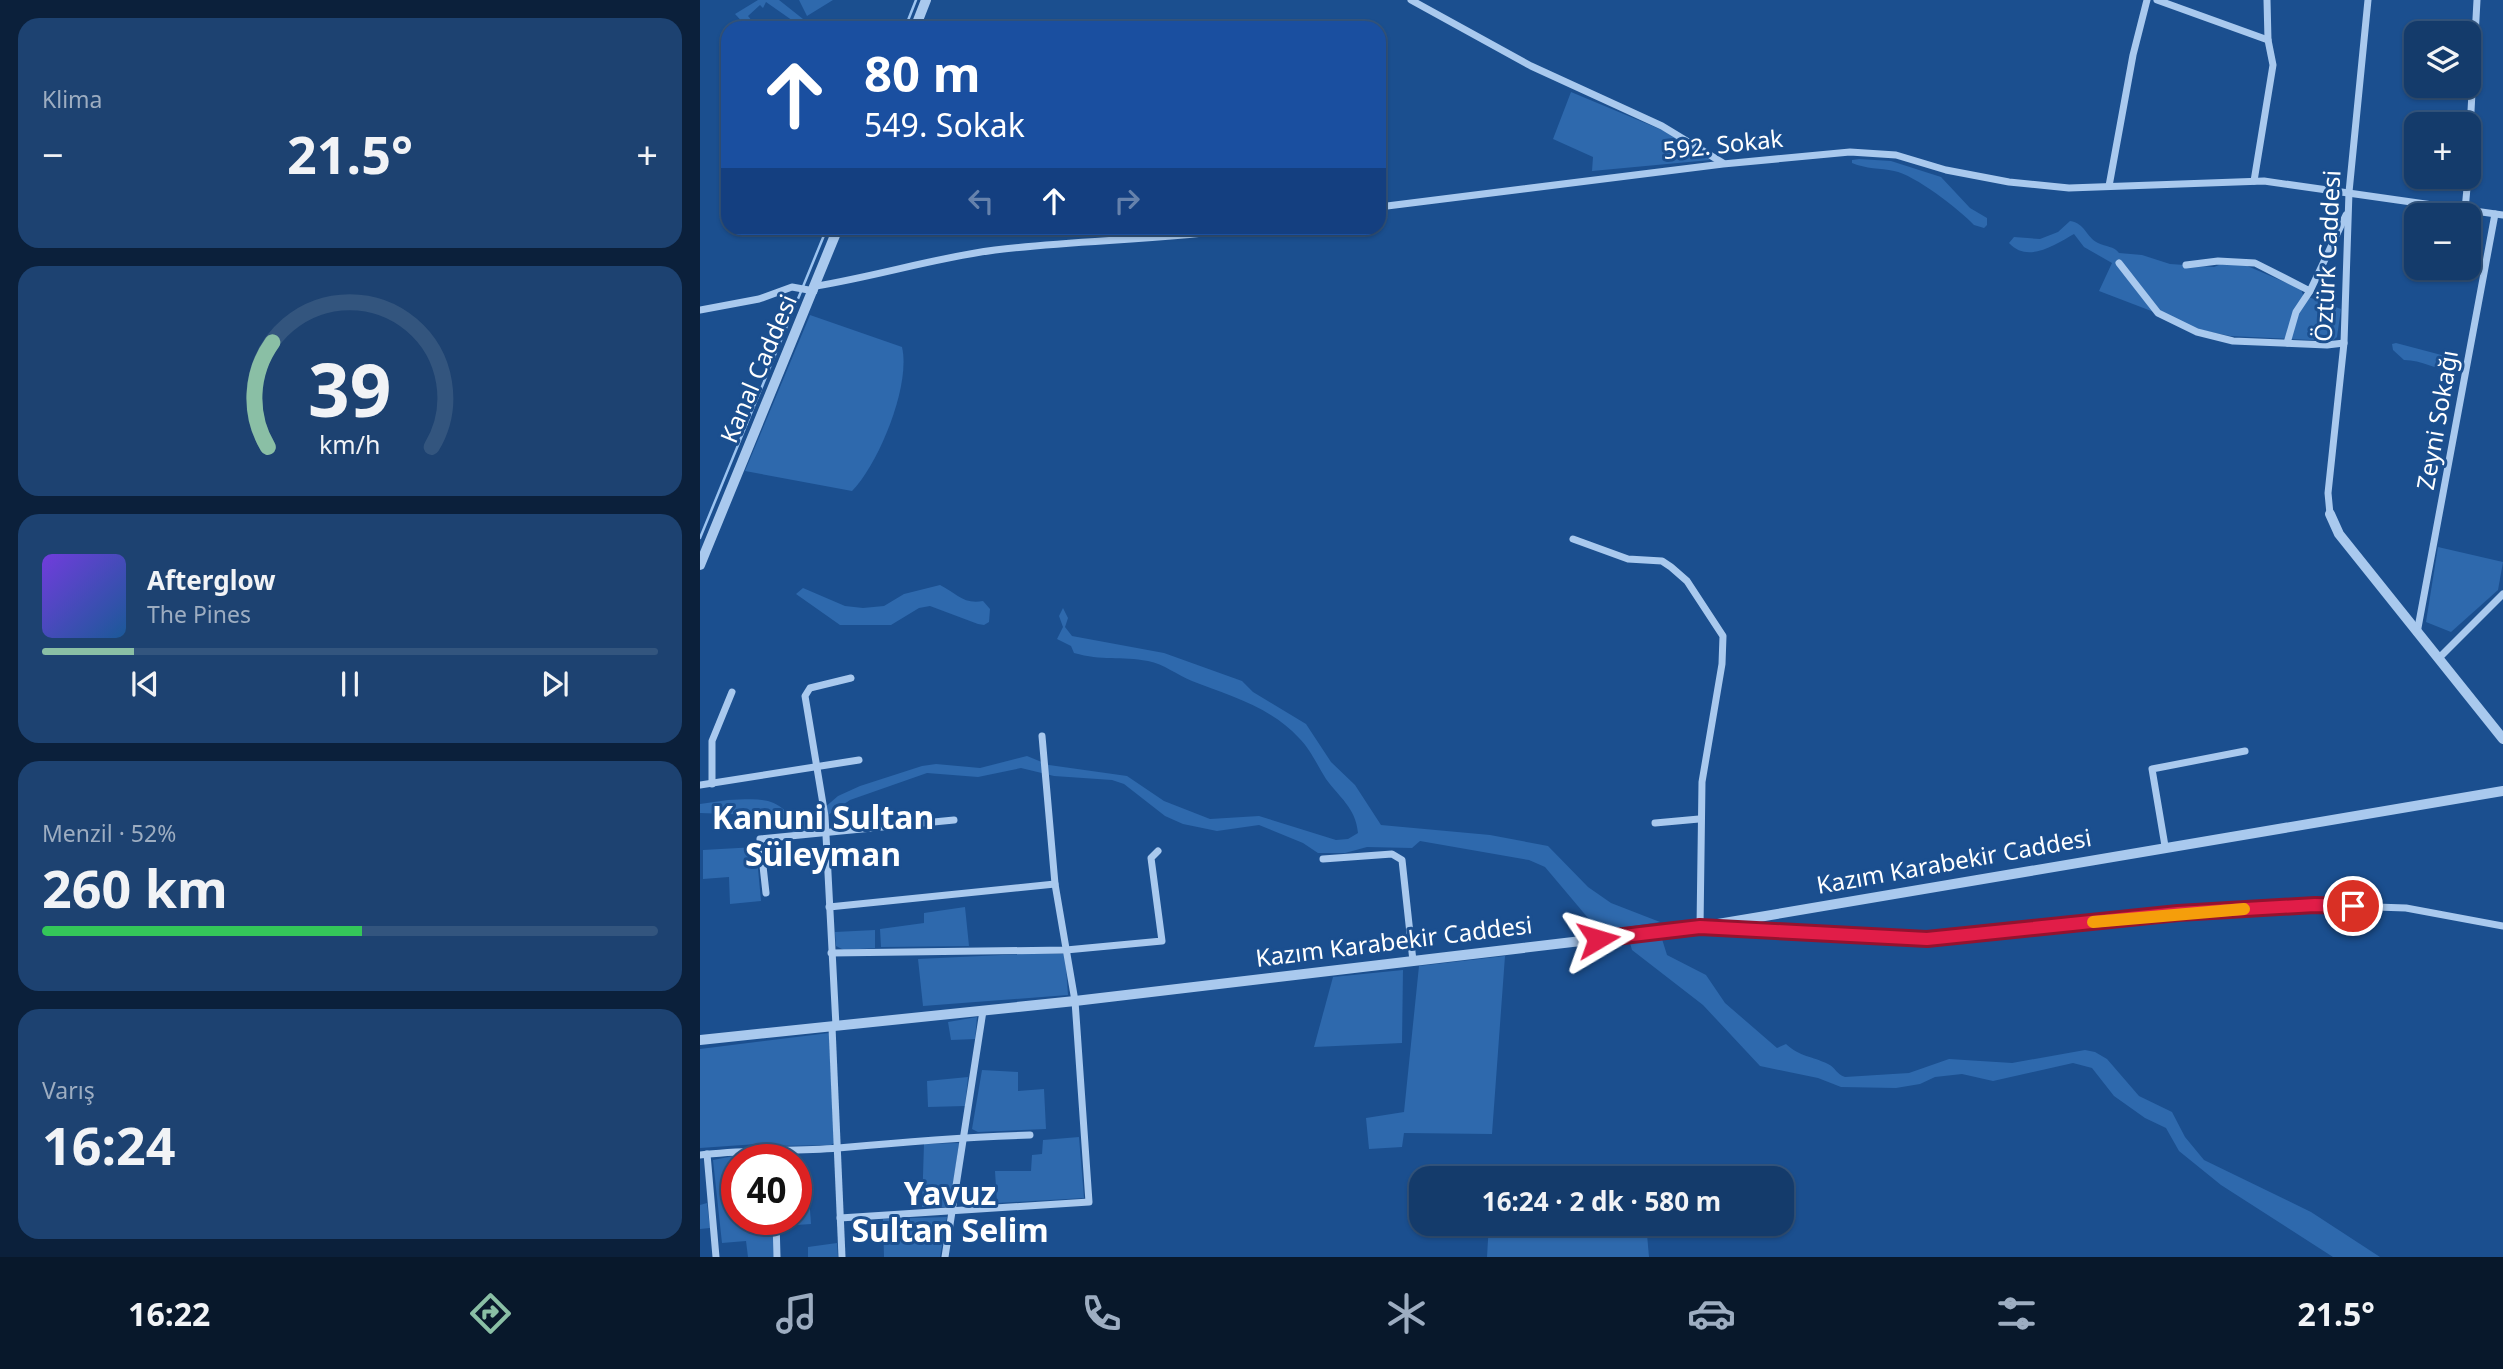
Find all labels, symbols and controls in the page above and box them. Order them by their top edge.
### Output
map controls [2404,21,2481,280]
button: layers [2404,21,2481,98]
text: 80 m [864,40,981,106]
icon: ahead [749,49,840,140]
text: Klima [42,83,103,115]
text: 549. Sokak [864,103,1025,146]
button: + [2404,112,2481,189]
text: 21.5° [287,118,413,189]
street label: 592. Sokak [1661,121,1785,166]
text: − [42,128,64,180]
text: + [636,128,658,180]
street label: Öztürk Caddesi [2306,169,2347,343]
icon: left [962,182,1000,220]
icon: ahead [1035,182,1073,220]
icon: right [1108,182,1146,220]
button: − [2404,203,2481,280]
street label: Kanal Caddesi [711,289,804,448]
text: 39 [308,339,392,438]
street label: Zeyni Sokağı [2408,347,2465,492]
text: km/h [319,426,381,460]
text: Afterglow [147,562,275,598]
text: The Pines [147,598,251,630]
icon: previous [126,665,164,703]
icon: pause [331,665,369,703]
icon: next [536,665,574,703]
district label: Kanuni Sultan Süleyman [712,795,934,875]
text: Menzil · 52% [42,817,176,849]
street label: Kazım Karabekir Caddesi [1814,820,2094,901]
text: 260 km [42,852,228,923]
pin [2323,876,2383,936]
icon: arrive [2334,887,2372,925]
position arrow [1561,902,1635,976]
street label: Kazım Karabekir Caddesi [1254,907,1534,974]
text: Varış [42,1074,95,1106]
text: 16:24 [42,1109,176,1180]
speed limit sign: 40 [721,1144,812,1235]
district label: Yavuz Sultan Selim [851,1171,1049,1251]
text: 16:24 · 2 dk · 580 m [1482,1183,1721,1219]
icon: directions [466,1289,515,1338]
icon: music [772,1289,821,1338]
icon: phone [1077,1289,1126,1338]
icon: climate [1382,1289,1431,1338]
icon: car [1687,1289,1736,1338]
icon: filters [1992,1289,2041,1338]
text: 16:22 [128,1292,210,1335]
text: 21.5° [2297,1292,2375,1335]

